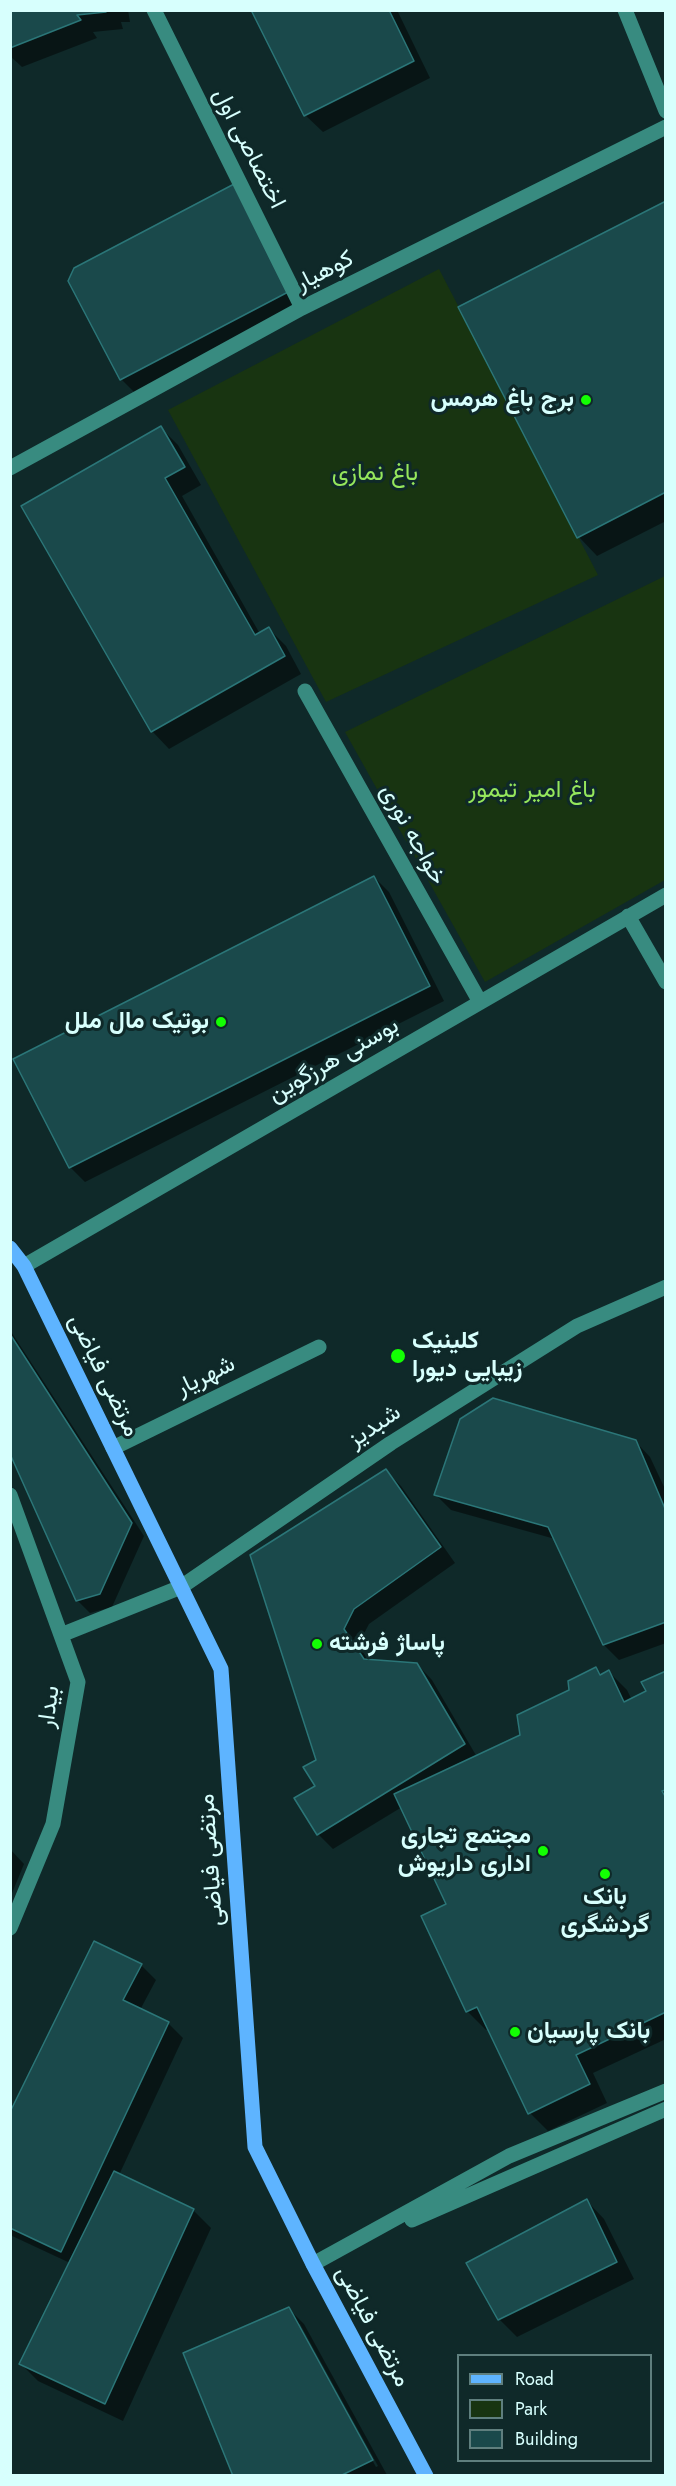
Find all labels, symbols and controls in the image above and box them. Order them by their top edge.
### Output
street label: اختصاصی اول [205,84,291,214]
street label: کوهیار [291,245,359,299]
place label: برج باغ هرمس [431,386,574,414]
marker: برج باغ هرمس [579,393,593,407]
park label: باغ نمازی [332,460,418,488]
park label: باغ امیر تیمور [468,777,596,805]
street label: خواجه نوری [373,780,451,890]
place label: بوتیک مال ملل [65,1008,209,1036]
street label: بوسنی هرزگوین [264,1012,404,1110]
marker: بوتیک مال ملل [214,1015,228,1029]
street label: مرتضی فیاضی [61,1310,145,1442]
place label: کلینیک زیبایی دیورا [412,1328,522,1384]
marker: کلینیک زیبایی دیورا [389,1347,407,1365]
street label: شهریار [172,1350,240,1404]
street label: شبدیز [343,1399,407,1455]
place label: پاساژ فرشته [329,1630,445,1658]
marker: پاساژ فرشته [310,1637,324,1651]
street label: بیدار [33,1684,67,1730]
street label: مرتضی فیاضی [193,1793,231,1927]
place label: مجتمع تجاری اداری داریوش [398,1823,531,1879]
marker: مجتمع تجاری اداری داریوش [536,1844,550,1858]
marker: بانک گردشگری [598,1867,612,1881]
place label: بانک گردشگری [561,1884,649,1940]
place label: بانک پارسیان [527,2018,650,2046]
marker: بانک پارسیان [508,2025,522,2039]
street label: مرتضی فیاضی [328,2262,416,2392]
legend [457,2354,652,2462]
text: Road [515,2366,554,2392]
text: Park [515,2396,547,2422]
text: Building [515,2426,578,2452]

